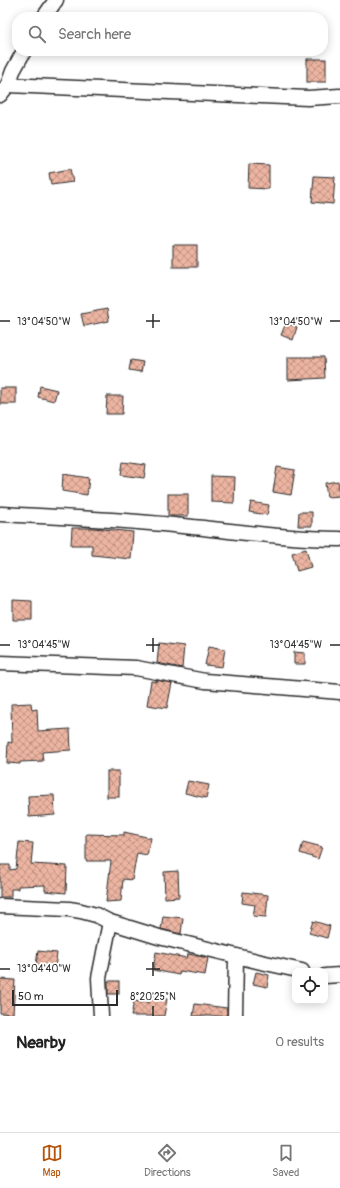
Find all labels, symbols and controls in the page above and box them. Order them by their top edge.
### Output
search box [12,12,328,56]
icon: search [26,23,48,45]
text: Search here [58,25,131,44]
text: 13°04'50"W [17,316,71,328]
text: 13°04'50"W [269,316,323,328]
text: 13°04'45"W [18,639,71,651]
text: 13°04'45"W [270,639,323,651]
text: 13°04'40"W [17,963,71,975]
map controls [292,968,328,1004]
button: locate [292,968,328,1004]
scale bar [12,988,118,1007]
text: 50 m [18,990,44,1003]
text: 8°20'25"N [130,991,176,1003]
text: Nearby [16,1032,65,1053]
text: 0 results [275,1034,324,1050]
tab: Map [41,1142,63,1179]
tab: Directions [144,1142,191,1179]
tab: Saved [272,1142,299,1179]

